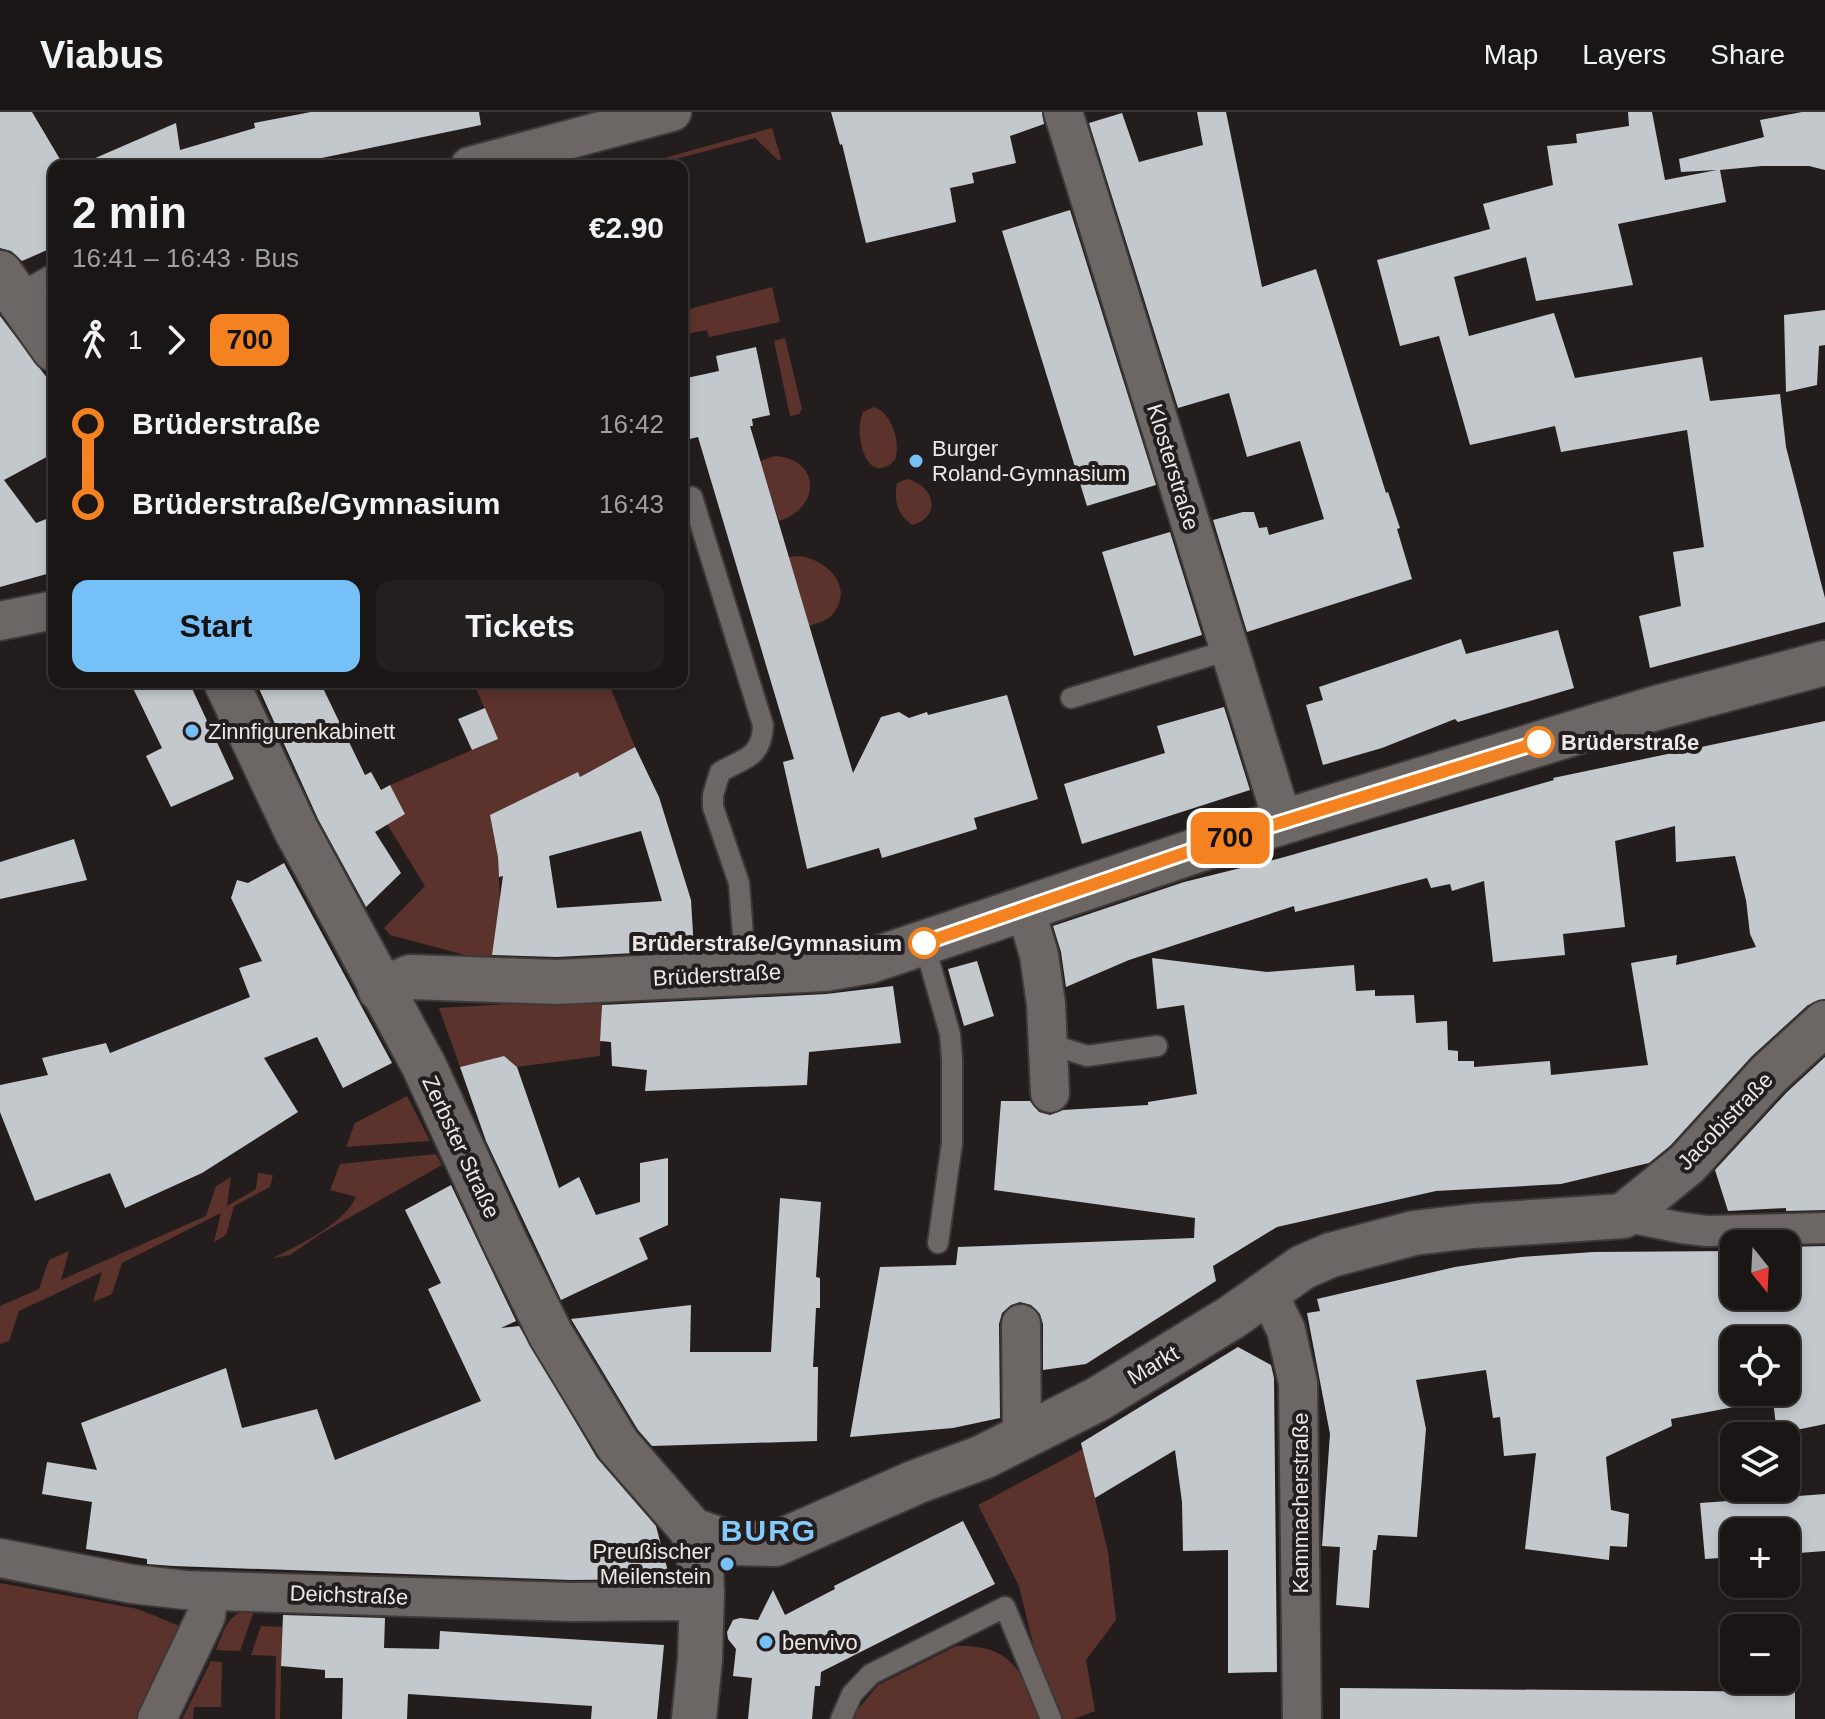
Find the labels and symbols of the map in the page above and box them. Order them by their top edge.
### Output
street label: Klosterstraße [1142,401,1204,533]
place label: Burger Roland-Gymnasium [932,436,1126,486]
marker: Burger Roland-Gymnasium [907,452,925,470]
place label: Zinnfigurenkabinett [208,719,395,744]
marker: Zinnfigurenkabinett [183,722,201,740]
marker: Brüderstraße [1524,727,1554,757]
place label: Brüderstraße [1561,730,1699,755]
line badge: 700 [1184,812,1276,864]
marker: Brüderstraße/Gymnasium [909,928,939,958]
place label: Brüderstraße/Gymnasium [632,931,902,956]
street label: Brüderstraße [652,959,782,991]
street label: Jacobistraße [1672,1067,1778,1175]
street label: Zerbster Straße [417,1072,505,1222]
north arrow [1720,1230,1800,1310]
street label: Markt [1123,1340,1183,1390]
street label: Kammacherstraße [1288,1413,1313,1593]
district label: BURG [721,1514,817,1547]
place label: Preußischer Meilenstein [592,1539,711,1589]
marker: Preußischer Meilenstein [718,1555,736,1573]
street label: Deichstraße [289,1580,409,1610]
place label: benvivo [782,1630,858,1655]
marker: benvivo [757,1633,775,1651]

